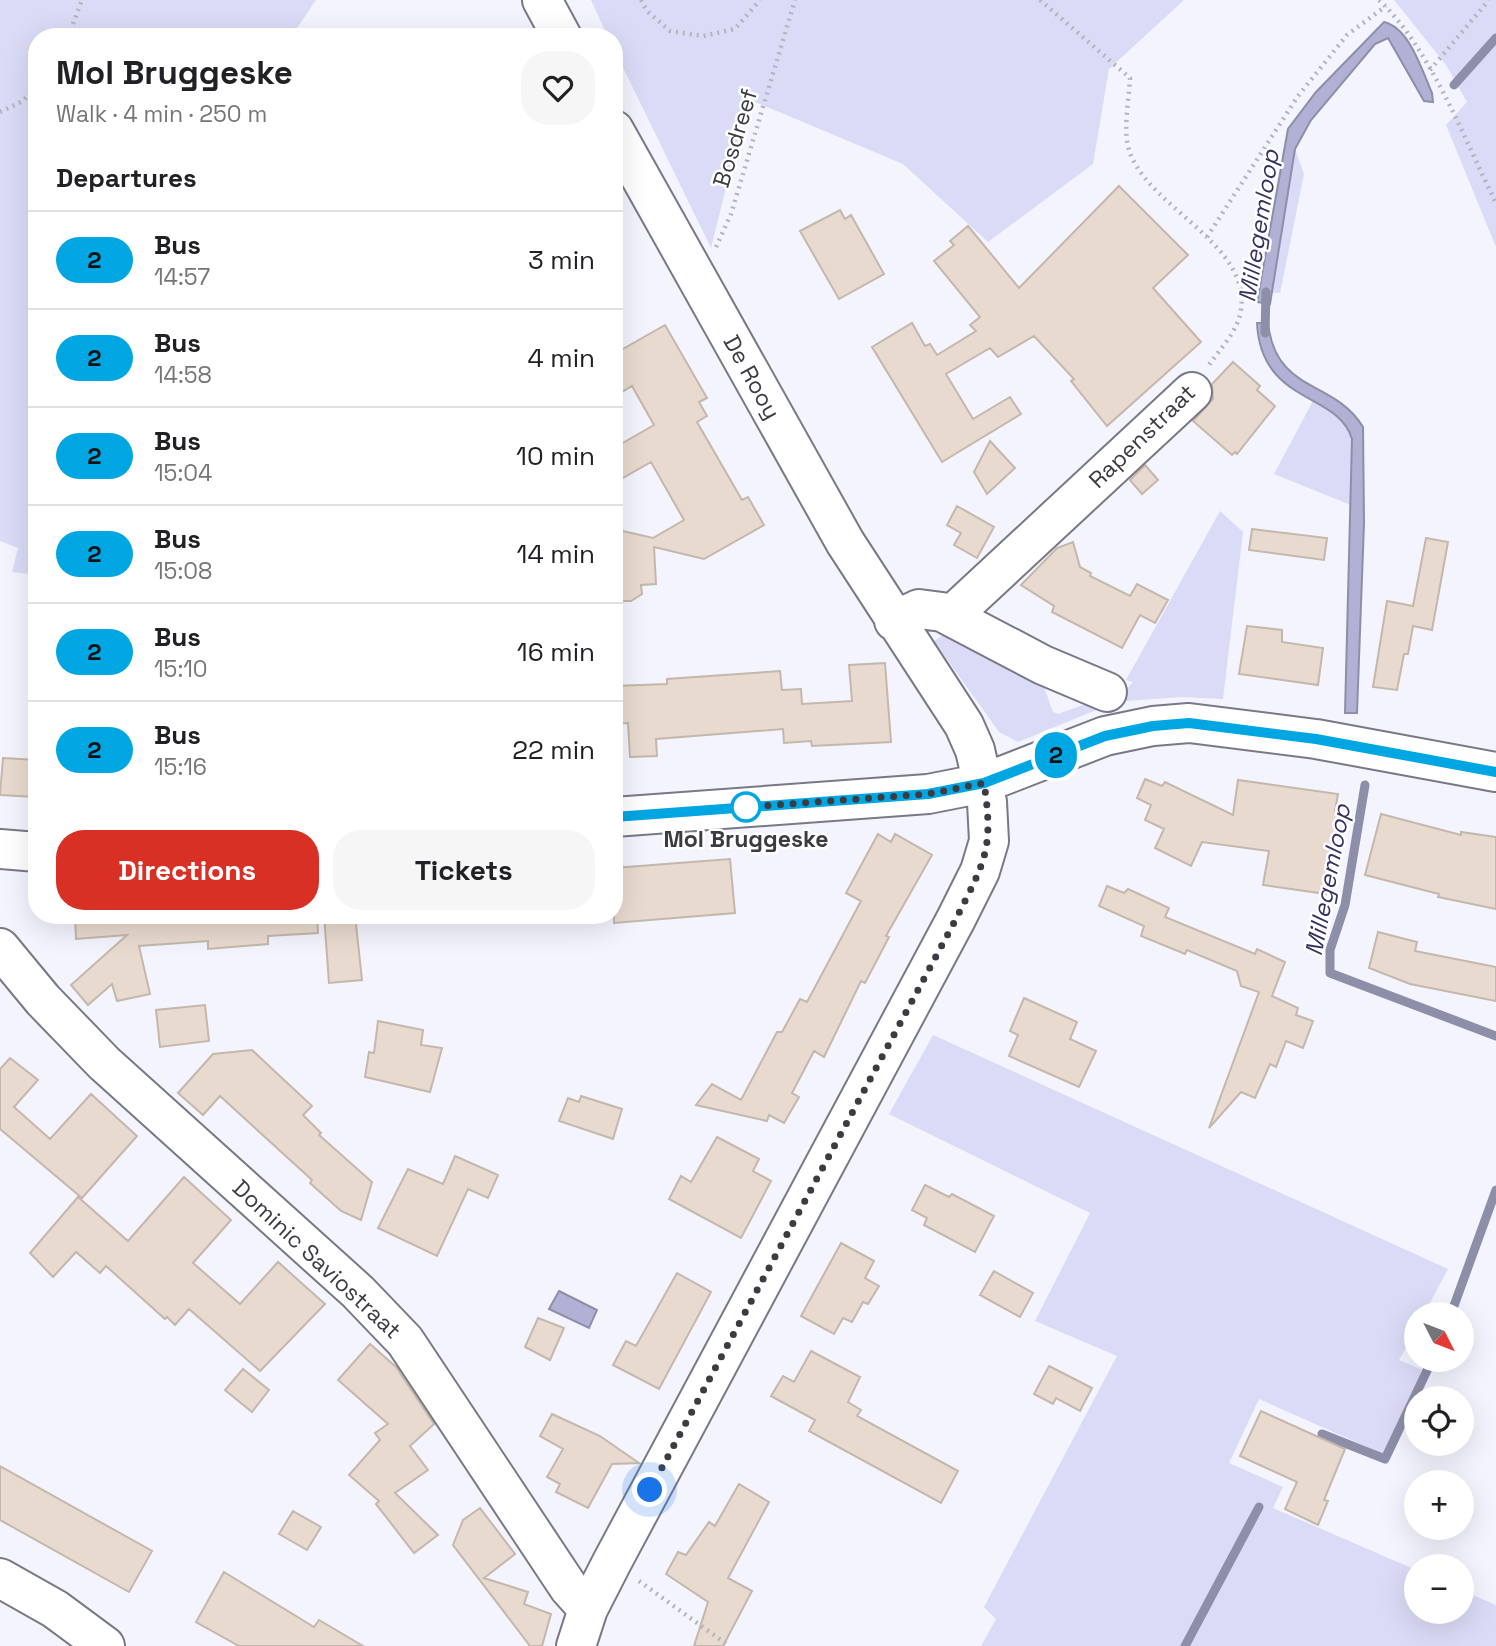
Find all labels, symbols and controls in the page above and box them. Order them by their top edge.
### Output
button: heart [521,51,595,125]
text: Mol Bruggeske [56,52,293,94]
street label: Bosdreef [706,85,764,191]
text: Walk · 4 min · 250 m [56,99,267,129]
water label: Millegemloop [1231,146,1286,304]
text: Departures [56,161,197,195]
text: Bus [154,228,201,262]
text: 3 min [528,243,595,277]
text: 2 [87,244,102,275]
text: 14:57 [154,262,210,292]
text: Bus [154,326,201,360]
street label: De Rooy [717,330,787,424]
text: 4 min [527,341,595,375]
text: 2 [87,342,102,373]
text: 14:58 [154,360,212,390]
street label: Rapenstraat [1082,378,1202,494]
text: Bus [154,424,201,458]
text: 10 min [516,439,595,473]
text: 2 [87,440,102,471]
text: 15:04 [154,458,212,488]
text: Bus [154,522,201,556]
text: 14 min [517,537,595,571]
text: 2 [87,538,102,569]
text: 15:08 [154,556,212,586]
text: Bus [154,620,201,654]
text: 16 min [517,635,595,669]
text: 2 [87,636,102,667]
text: 15:10 [154,654,208,684]
text: Bus [154,718,201,752]
line badge: 2 [1033,732,1079,778]
text: 22 min [512,733,595,767]
text: 2 [87,734,102,765]
text: 2 [1049,739,1063,770]
text: 15:16 [154,752,207,782]
marker: Mol Bruggeske [731,792,761,822]
water label: Millegemloop [1298,800,1358,958]
place label: Mol Bruggeske [663,824,829,854]
button: Directions [56,830,319,910]
button: Tickets [333,830,595,910]
street label: Dominic Saviostraat [226,1173,408,1345]
north arrow [1404,1302,1474,1372]
map controls [1404,1302,1474,1624]
button: locate [1404,1386,1474,1456]
button: + [1404,1470,1474,1540]
your location [632,1472,667,1507]
button: − [1404,1554,1474,1624]

